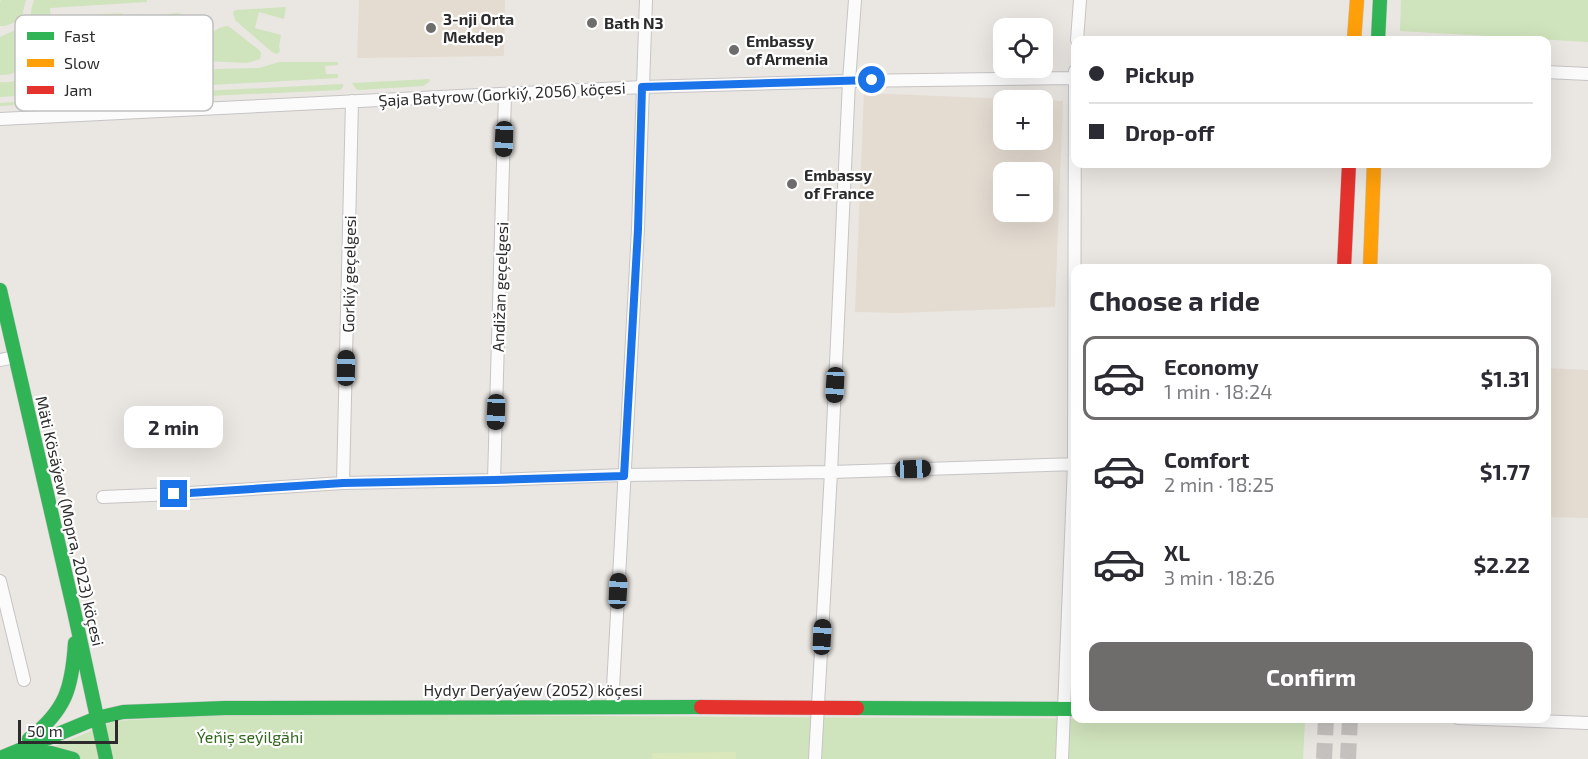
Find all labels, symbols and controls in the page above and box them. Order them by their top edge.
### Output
place label: 3-nji Orta Mekdep [443,9,514,46]
place label: Bath N3 [604,13,664,32]
legend [15,15,213,111]
marker: Bath N3 [585,16,599,30]
map controls [993,18,1053,222]
button: locate [993,18,1053,78]
marker: 3-nji Orta Mekdep [424,21,438,35]
text: Fast [64,26,95,45]
place label: Embassy of Armenia [746,31,828,68]
marker: Embassy of Armenia [727,43,741,57]
text: Slow [64,53,100,72]
text: Pickup [1125,61,1194,87]
route start [858,66,885,93]
street label: Şaja Batyrow (Gorkiý, 2056) köçesi [378,78,626,110]
text: Jam [64,80,92,99]
button: + [993,90,1053,150]
text: Drop-off [1125,119,1214,145]
car [494,121,514,157]
button: − [993,162,1053,222]
place label: Embassy of France [804,165,874,202]
marker: Embassy of France [785,177,799,191]
street label: Gorkiý geçelgesi [338,215,360,333]
street label: Andižan geçelgesi [488,222,512,352]
text: Choose a ride [1089,284,1260,316]
car [337,350,355,386]
icon: car [1092,351,1146,405]
text: Economy [1164,353,1259,379]
text: $1.31 [1480,365,1530,391]
car [825,367,845,403]
text: 1 min · 18:24 [1164,379,1273,403]
street label: Mäti Kösäýew (Mopra, 2023) köçesi [31,394,109,648]
car [486,394,506,430]
callout: 2 min [124,407,224,449]
text: 2 min [148,415,199,439]
icon: car [1092,444,1146,498]
text: Comfort [1164,446,1249,472]
text: $1.77 [1480,458,1530,484]
car [895,459,931,479]
text: 2 min · 18:25 [1164,472,1274,496]
route end [160,480,187,507]
icon: car [1092,537,1146,591]
text: XL [1164,539,1190,565]
text: $2.22 [1474,551,1530,577]
text: 3 min · 18:26 [1164,565,1275,589]
car [608,573,628,609]
car [812,619,832,655]
button: Confirm [1089,642,1533,711]
street label: Hydyr Derýaýew (2052) köçesi [423,680,643,700]
scale bar [18,717,118,744]
text: 50 m [27,721,63,740]
park label: Ýeňiş seýilgähi [197,727,303,747]

